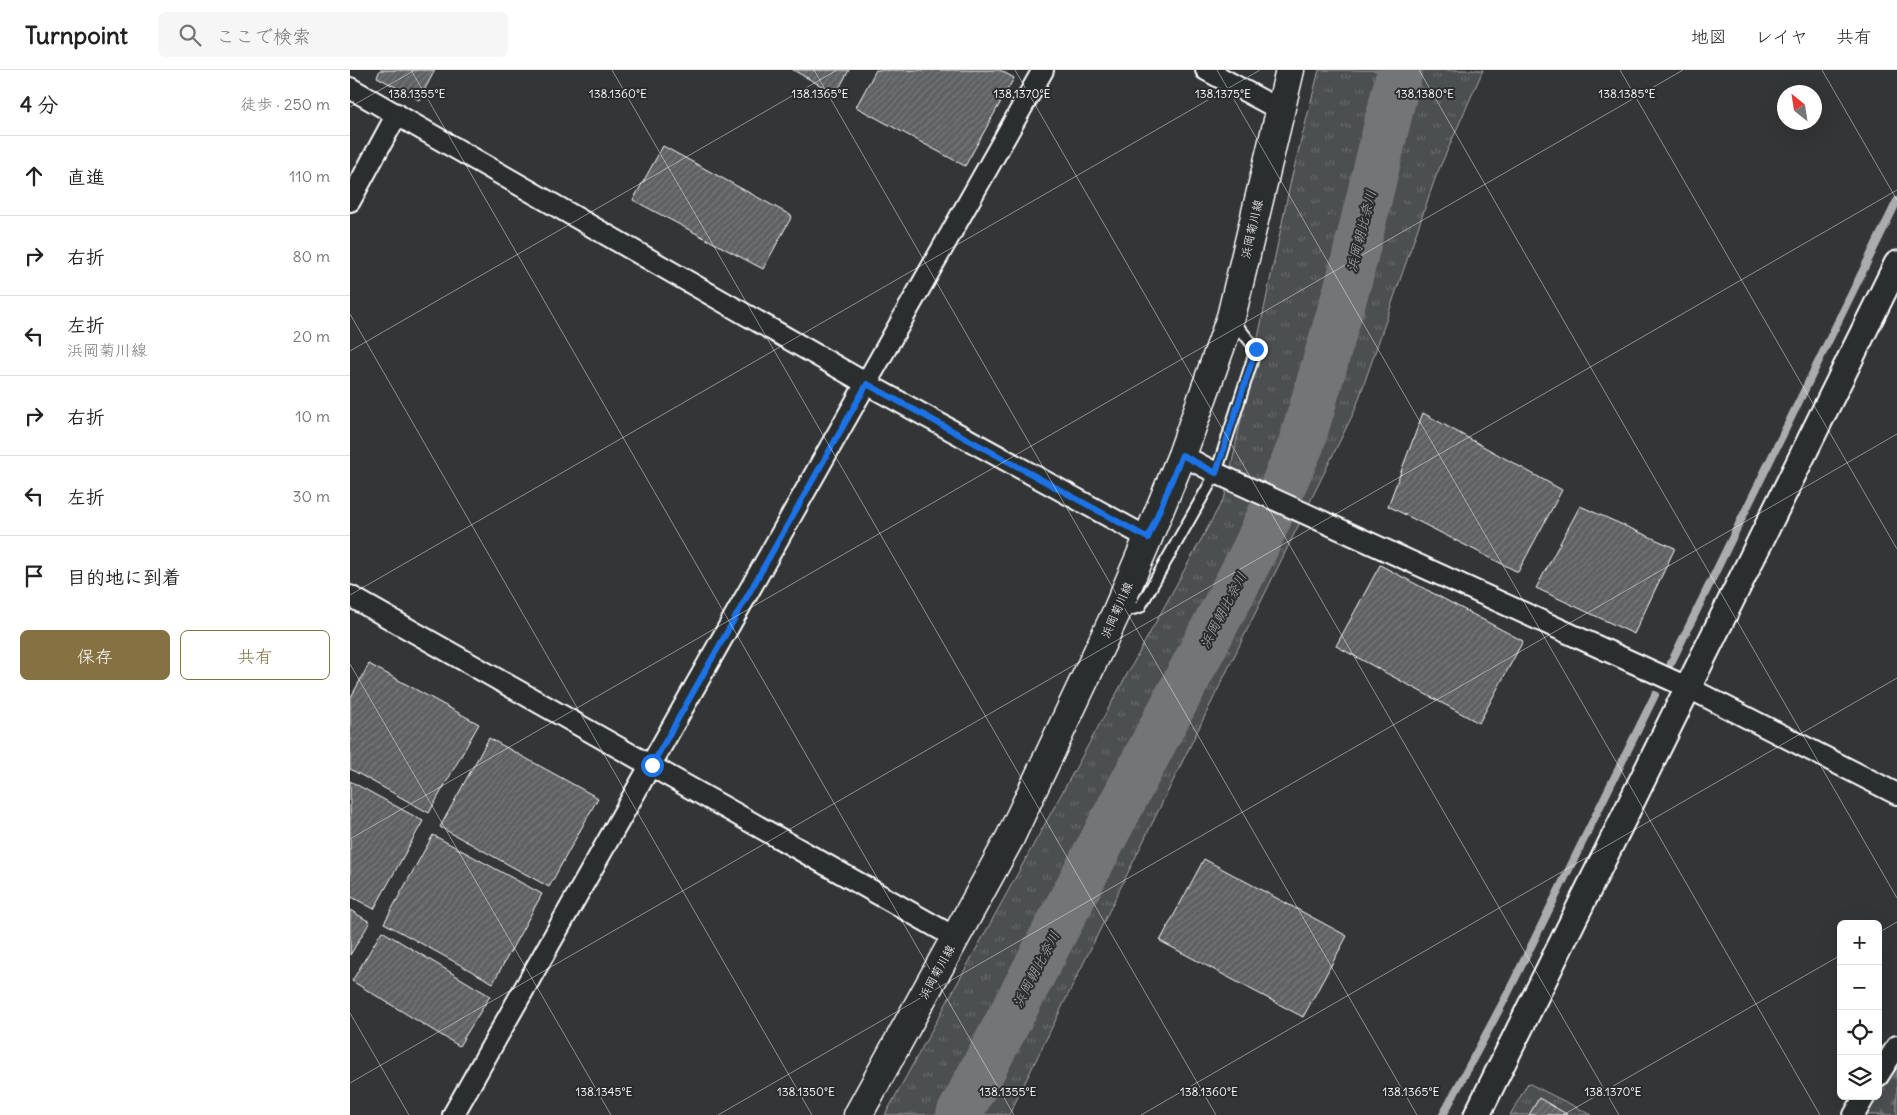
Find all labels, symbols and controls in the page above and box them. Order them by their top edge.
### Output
search box [158,12,508,57]
text: Turnpoint [25,20,128,50]
icon: search [176,21,204,49]
text: ここで検索 [216,24,311,48]
text: 地図 [1691,25,1727,48]
text: レイヤ [1755,25,1808,48]
text: 共有 [1836,25,1872,48]
north arrow [1777,85,1822,130]
text: 138.1355°E [389,86,445,101]
text: 138.1360°E [589,86,647,101]
text: 138.1365°E [792,86,848,101]
text: 138.1370°E [994,86,1050,101]
text: 138.1375°E [1195,86,1251,101]
text: 138.1380°E [1396,86,1454,101]
text: 138.1385°E [1599,86,1655,101]
text: 4 分 [20,91,58,118]
text: 徒歩 · 250 m [240,94,330,114]
icon: ahead [20,162,48,190]
text: 直進 [67,165,105,189]
text: 110 m [289,166,330,186]
water label: 浜岡朝比奈川 [1342,188,1380,274]
street label: 浜岡菊川線 [1237,198,1266,260]
icon: right [20,242,48,270]
text: 右折 [67,245,105,269]
text: 80 m [292,246,330,266]
text: 左折 [67,313,105,337]
icon: left [20,322,48,350]
text: 20 m [293,326,330,346]
route end [1245,338,1268,361]
text: 浜岡菊川線 [67,340,147,360]
icon: right [20,402,48,430]
text: 右折 [67,405,105,429]
text: 10 m [295,406,330,426]
icon: left [20,482,48,510]
text: 左折 [67,485,105,509]
text: 30 m [293,486,330,506]
icon: arrive [20,562,48,590]
text: 目的地に到着 [67,565,181,589]
water label: 浜岡朝比奈川 [1195,569,1251,651]
street label: 浜岡菊川線 [1097,579,1136,640]
button: 保存 [20,630,170,680]
button: 共有 [180,630,330,680]
route start [641,754,664,777]
map controls [1837,920,1882,1100]
button: + [1837,920,1882,965]
water label: 浜岡朝比奈川 [1008,928,1064,1010]
street label: 浜岡菊川線 [915,942,958,1002]
button: − [1837,965,1882,1010]
button: locate [1837,1010,1882,1055]
button: layers [1837,1055,1882,1100]
text: 138.1345°E [576,1084,632,1099]
text: 138.1350°E [777,1084,835,1099]
text: 138.1355°E [980,1084,1036,1099]
text: 138.1360°E [1180,1084,1238,1099]
text: 138.1365°E [1383,1084,1439,1099]
text: 138.1370°E [1585,1084,1641,1099]

